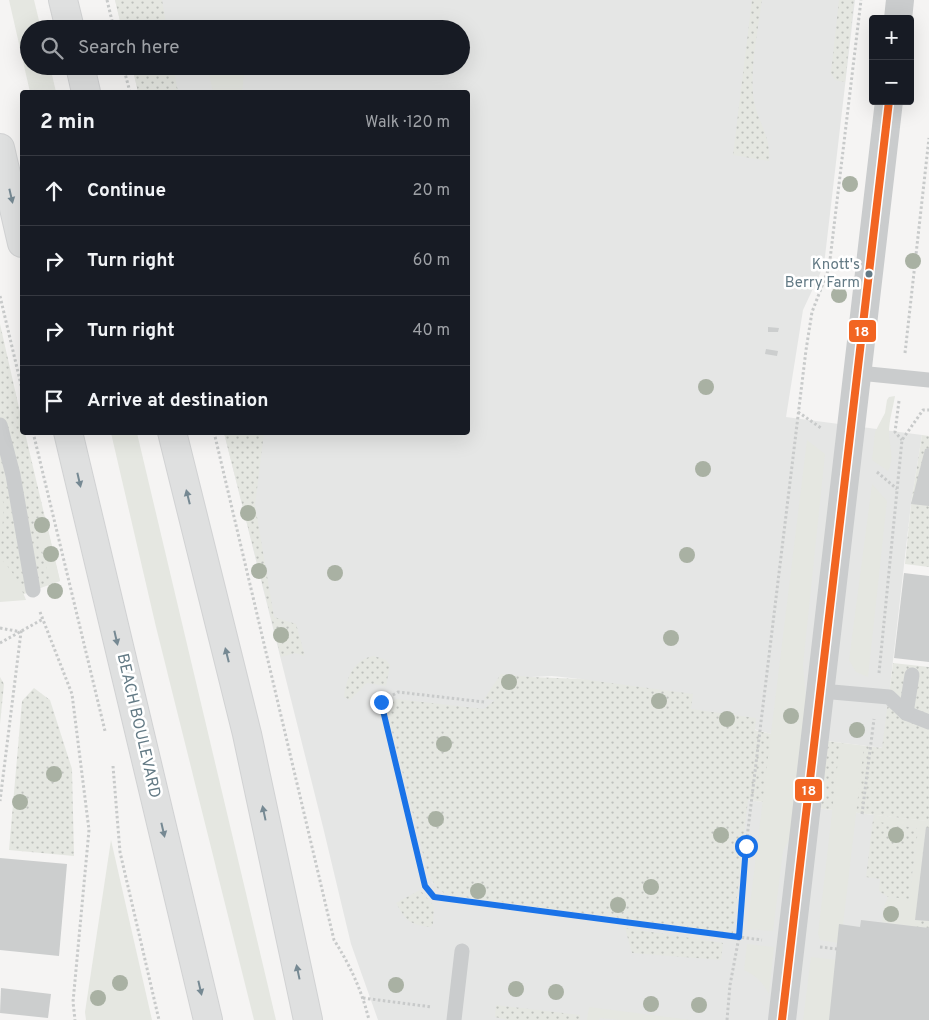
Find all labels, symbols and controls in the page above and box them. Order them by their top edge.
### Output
map controls [869,15,914,105]
button: + [869,15,914,60]
search box [20,20,470,75]
icon: search [38,34,66,62]
text: Search here [78,36,180,60]
button: − [869,60,914,105]
text: 2 min [40,109,95,136]
text: Walk · 120 m [365,113,450,133]
icon: ahead [40,177,68,205]
text: Continue [87,179,166,203]
text: 20 m [413,181,450,201]
one-way arrow [7,188,15,203]
icon: right [40,247,68,275]
text: Turn right [87,249,175,273]
text: 60 m [413,251,450,271]
place label: Knott's Berry Farm [785,256,860,293]
marker: Knott's Berry Farm [864,269,874,279]
icon: right [40,317,68,345]
text: Turn right [87,319,175,343]
line badge: 18 [848,319,877,343]
text: 40 m [412,321,450,341]
text: 18 [855,324,869,341]
icon: arrive [40,387,68,415]
text: Arrive at destination [87,389,268,413]
one-way arrow [75,472,83,487]
one-way arrow [184,490,192,505]
one-way arrow [113,631,121,646]
one-way arrow [223,648,231,663]
street label: BEACH BOULEVARD [112,652,164,800]
route end [370,691,393,714]
line badge: 18 [794,778,823,802]
text: 18 [802,783,816,800]
one-way arrow [260,806,268,821]
one-way arrow [159,823,167,838]
route start [735,835,758,858]
one-way arrow [293,964,301,980]
one-way arrow [197,981,205,996]

